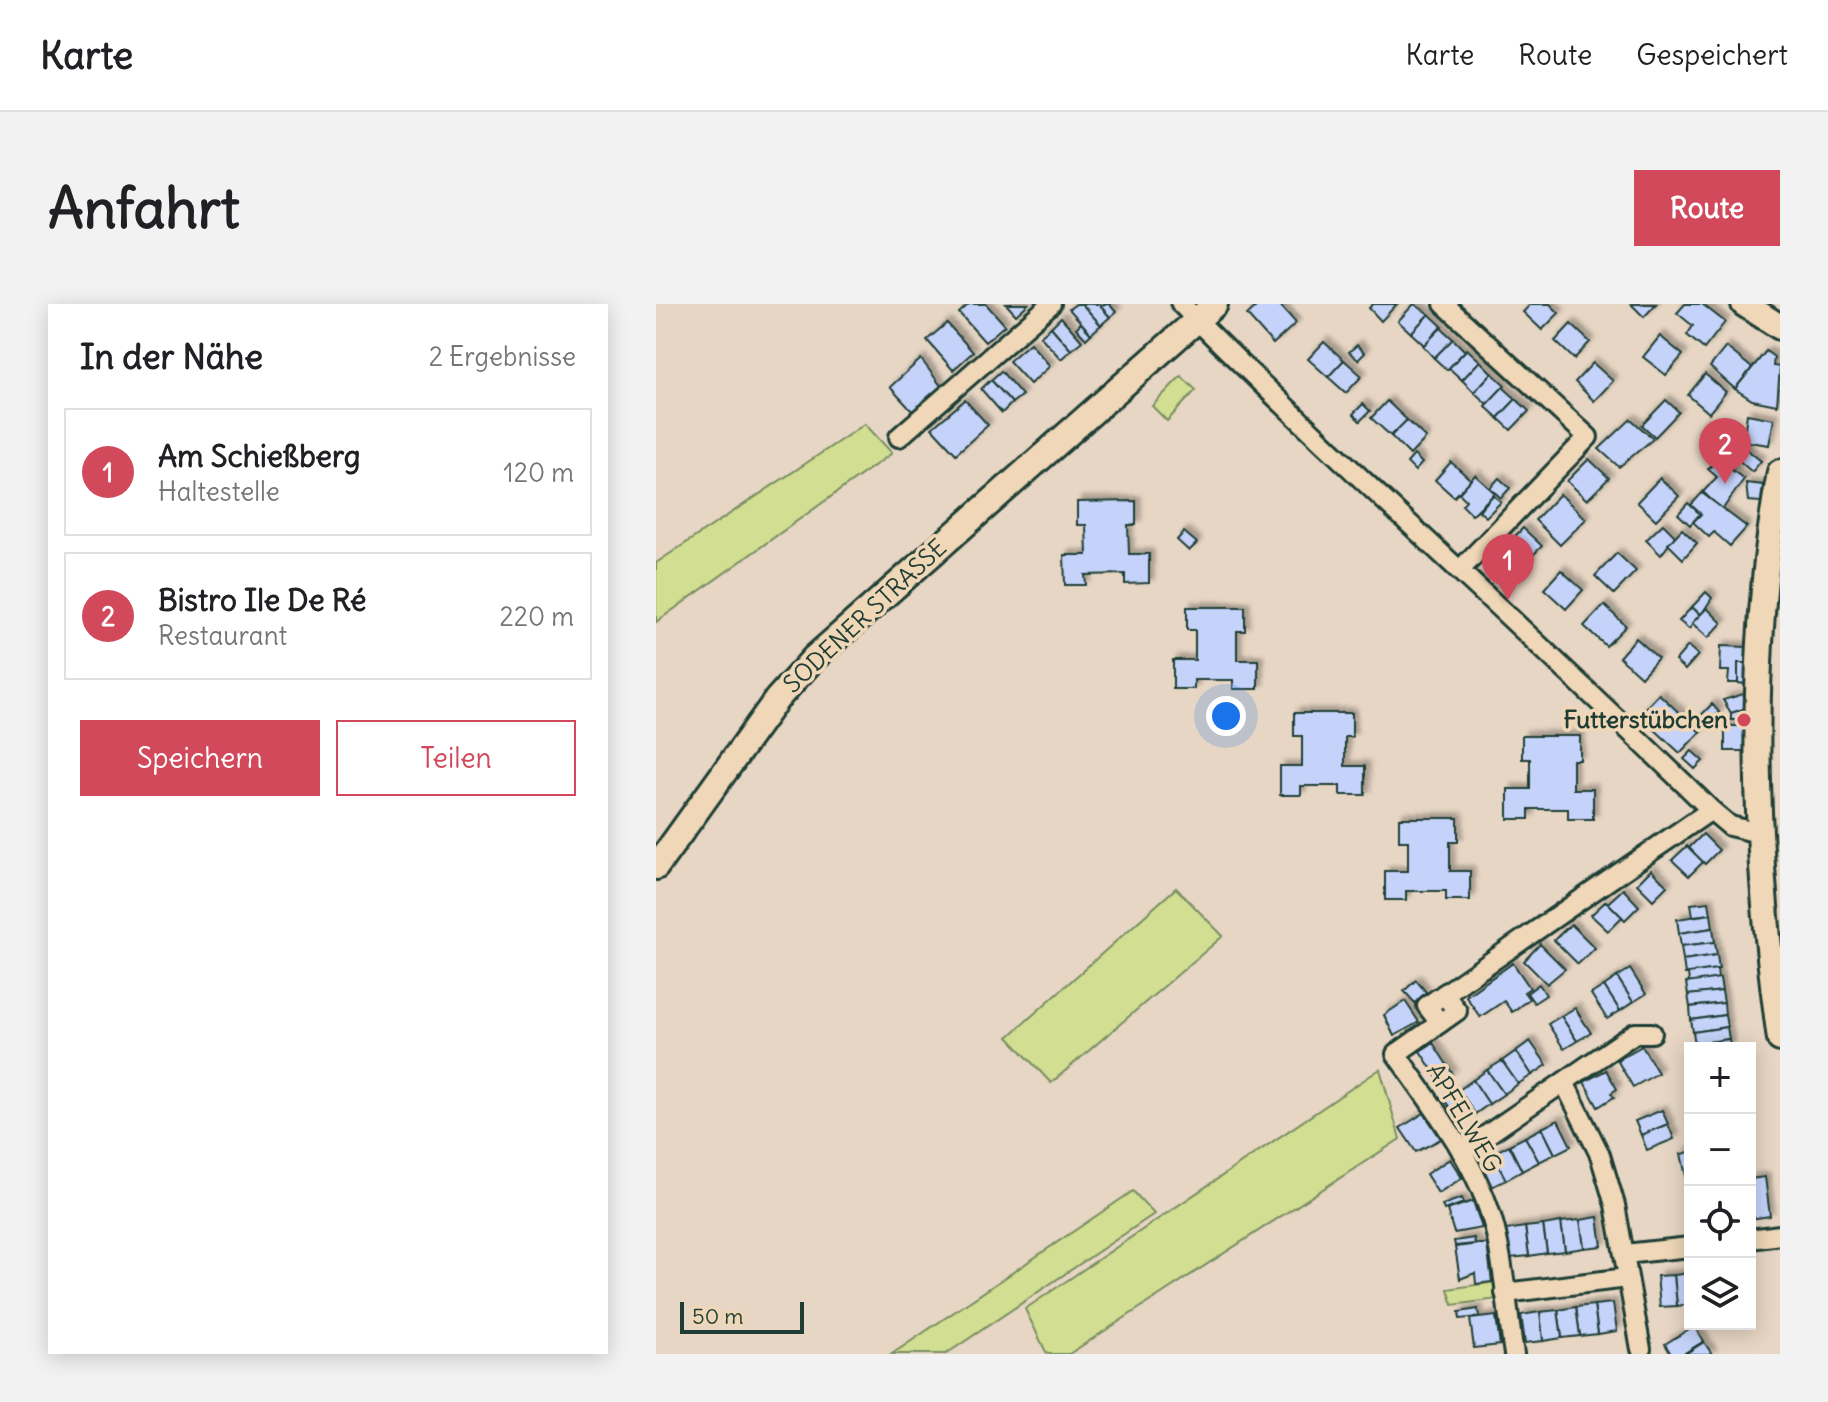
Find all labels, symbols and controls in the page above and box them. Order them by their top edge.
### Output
text: Karte [40,32,133,79]
text: Karte [1406,37,1474,73]
text: Route [1518,37,1592,73]
text: Gespeichert [1636,37,1788,73]
button: Route [1634,170,1780,246]
text: Anfahrt [48,173,240,243]
text: In der Nähe [80,335,263,378]
text: 2 Ergebnisse [429,340,576,373]
pin: 2 [1699,418,1751,484]
text: Am Schießberg [158,437,361,475]
text: 1 [103,456,113,489]
text: 120 m [503,456,574,489]
text: Haltestelle [158,475,280,508]
street label: SODENER STRASSE [777,532,952,699]
pin: 1 [1482,534,1534,600]
text: Bistro Ile De Ré [158,581,366,619]
text: 2 [101,600,115,633]
text: 220 m [499,600,574,633]
text: Restaurant [158,619,287,652]
your location [1206,696,1246,736]
place label: Futterstübchen [1563,704,1728,734]
marker: Futterstübchen [1735,711,1753,729]
button: Speichern [80,720,320,796]
button: Teilen [336,720,576,796]
map controls [1684,1042,1756,1330]
button: + [1684,1042,1756,1114]
street label: APFELWEG [1421,1058,1509,1177]
button: − [1684,1114,1756,1186]
button: locate [1684,1186,1756,1258]
button: layers [1684,1258,1756,1330]
scale bar [680,1298,804,1334]
text: 50 m [692,1302,744,1330]

